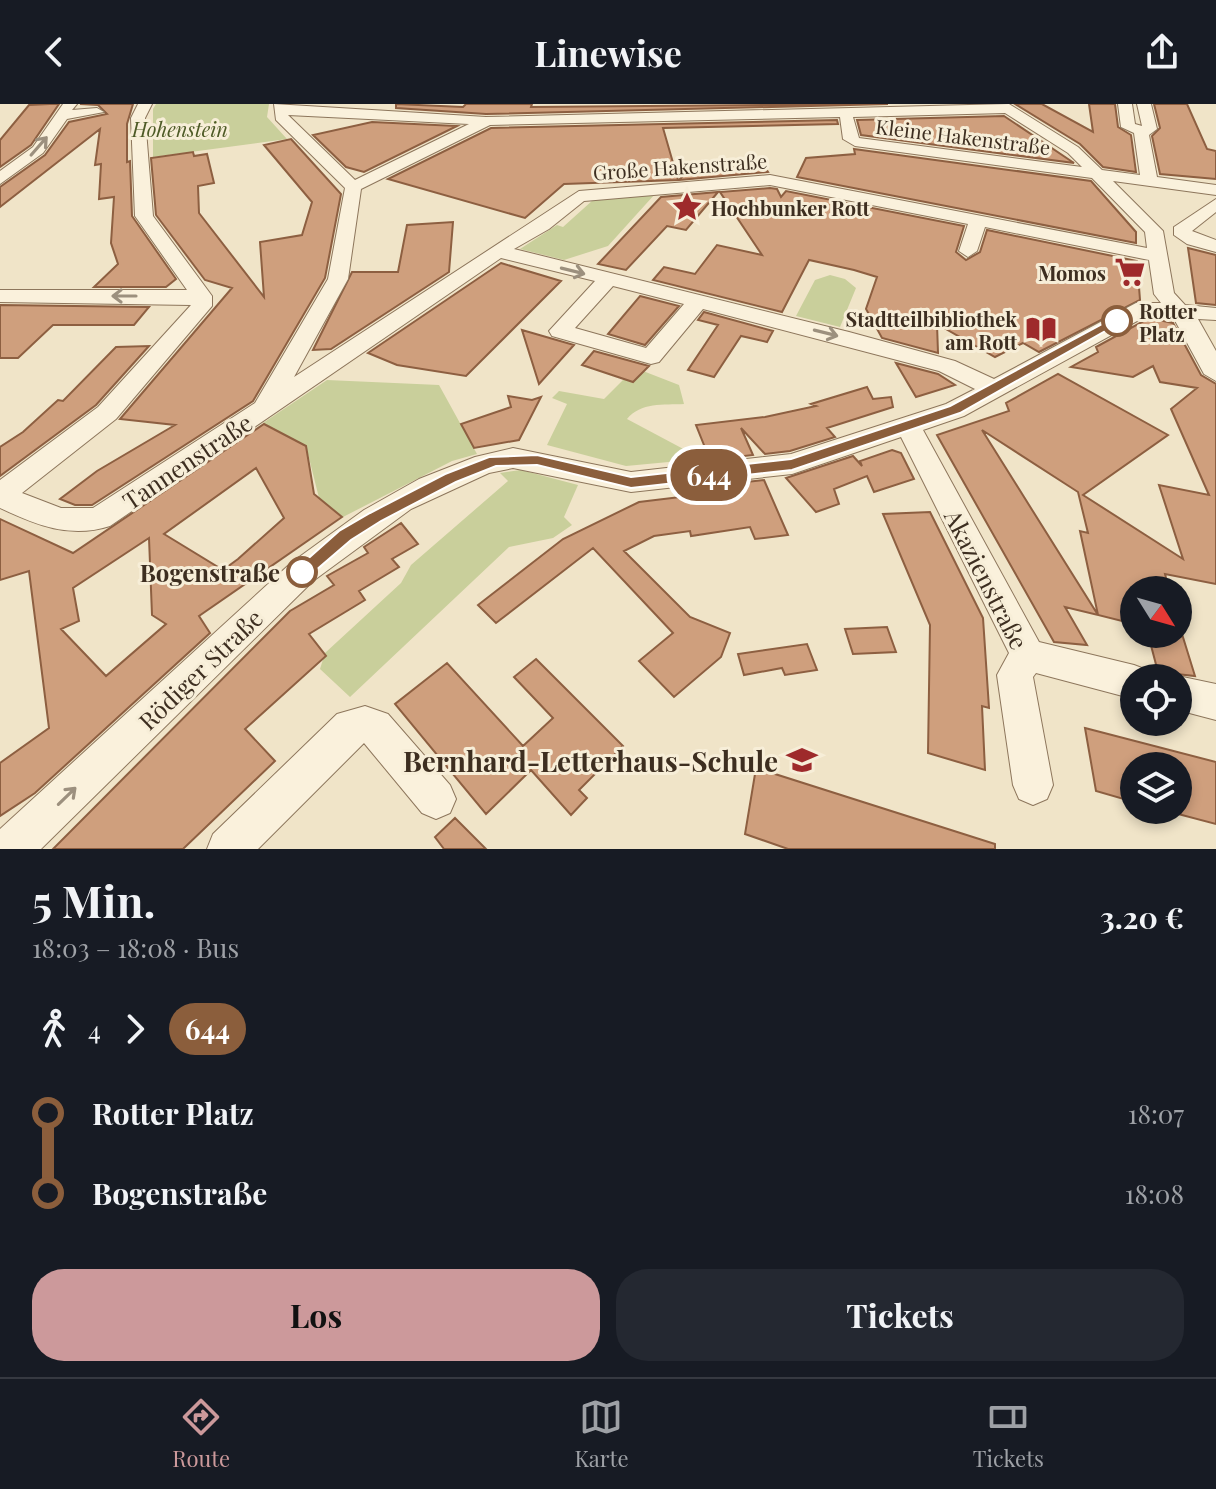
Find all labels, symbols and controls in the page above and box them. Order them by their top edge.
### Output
text: Linewise [534,28,682,76]
icon: back [32,30,76,74]
icon: share [1140,30,1184,74]
street label: Kleine Hakenstraße [874,112,1052,160]
park label: Hohenstein [131,115,228,142]
one-way arrow [30,136,48,156]
street label: Große Hakenstraße [592,146,768,186]
place icon: Hochbunker Rott [670,190,704,224]
place label: Hochbunker Rott [711,194,871,221]
supermarket icon: Momos [1113,255,1147,289]
place label: Momos [1038,259,1106,286]
one-way arrow [560,264,586,279]
one-way arrow [111,288,138,304]
place label: Rotter Platz [1139,297,1198,347]
place label: Stadtteilbibliothek am Rott [846,305,1018,355]
marker: Rotter Platz [1102,306,1132,336]
library icon: Stadtteilbibliothek am Rott [1024,312,1058,346]
one-way arrow [812,326,838,341]
street label: Tannenstraße [116,406,258,516]
line badge: 644 [663,449,755,501]
text: 644 [686,456,732,493]
street label: Akazienstraße [938,503,1036,654]
place label: Bogenstraße [140,556,280,588]
marker: Bogenstraße [287,557,317,587]
north arrow [1120,576,1192,648]
map controls [1120,576,1192,824]
street label: Rödiger Straße [131,602,269,736]
button: locate [1120,664,1192,736]
place label: Bernhard-Letterhaus-Schule [403,742,778,779]
school or university icon: Bernhard-Letterhaus-Schule [785,743,819,777]
button: layers [1120,752,1192,824]
one-way arrow [57,787,76,806]
text: 5 Min. [32,870,155,929]
text: 3.20 € [1100,897,1184,937]
text: 18:03 – 18:08 · Bus [32,930,239,965]
icon: walk [32,1007,76,1051]
icon: forward [113,1007,157,1051]
text: 644 [185,1010,230,1047]
text: 4 [88,1012,101,1047]
text: Rotter Platz [92,1093,254,1133]
text: 18:07 [1128,1096,1184,1131]
text: Bogenstraße [92,1173,267,1213]
text: 18:08 [1125,1176,1184,1211]
button: Los [32,1269,600,1361]
button: Tickets [616,1269,1184,1361]
tab: Route [172,1395,230,1473]
tab: Karte [574,1395,629,1473]
tab: Tickets [973,1395,1044,1473]

